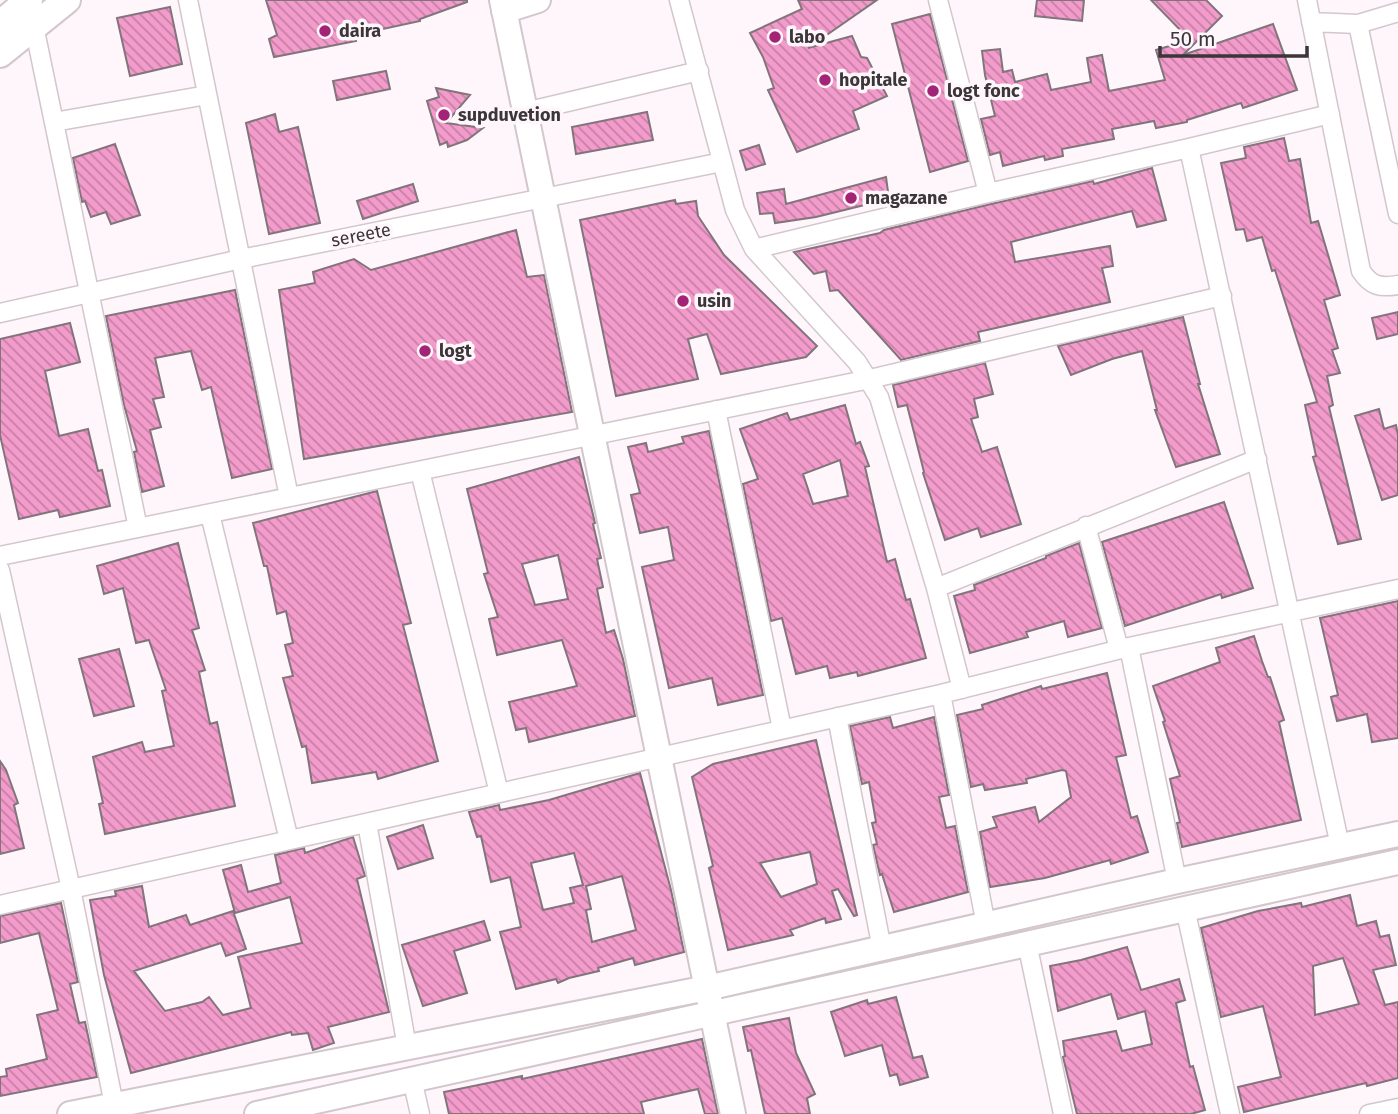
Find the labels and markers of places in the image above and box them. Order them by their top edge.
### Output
place label: daira [339,20,381,42]
marker: daira [317,23,333,39]
place label: labo [789,26,825,48]
marker: labo [767,29,783,45]
place label: hopitale [839,69,907,91]
marker: hopitale [817,72,833,88]
place label: logt fonc [947,80,1020,102]
marker: logt fonc [925,83,941,99]
place label: supduvetion [458,104,561,126]
marker: supduvetion [436,107,452,123]
place label: magazane [865,187,948,209]
marker: magazane [843,190,859,206]
place label: usin [697,290,731,312]
marker: usin [675,293,691,309]
place label: logt [439,340,473,362]
marker: logt [417,343,433,359]

